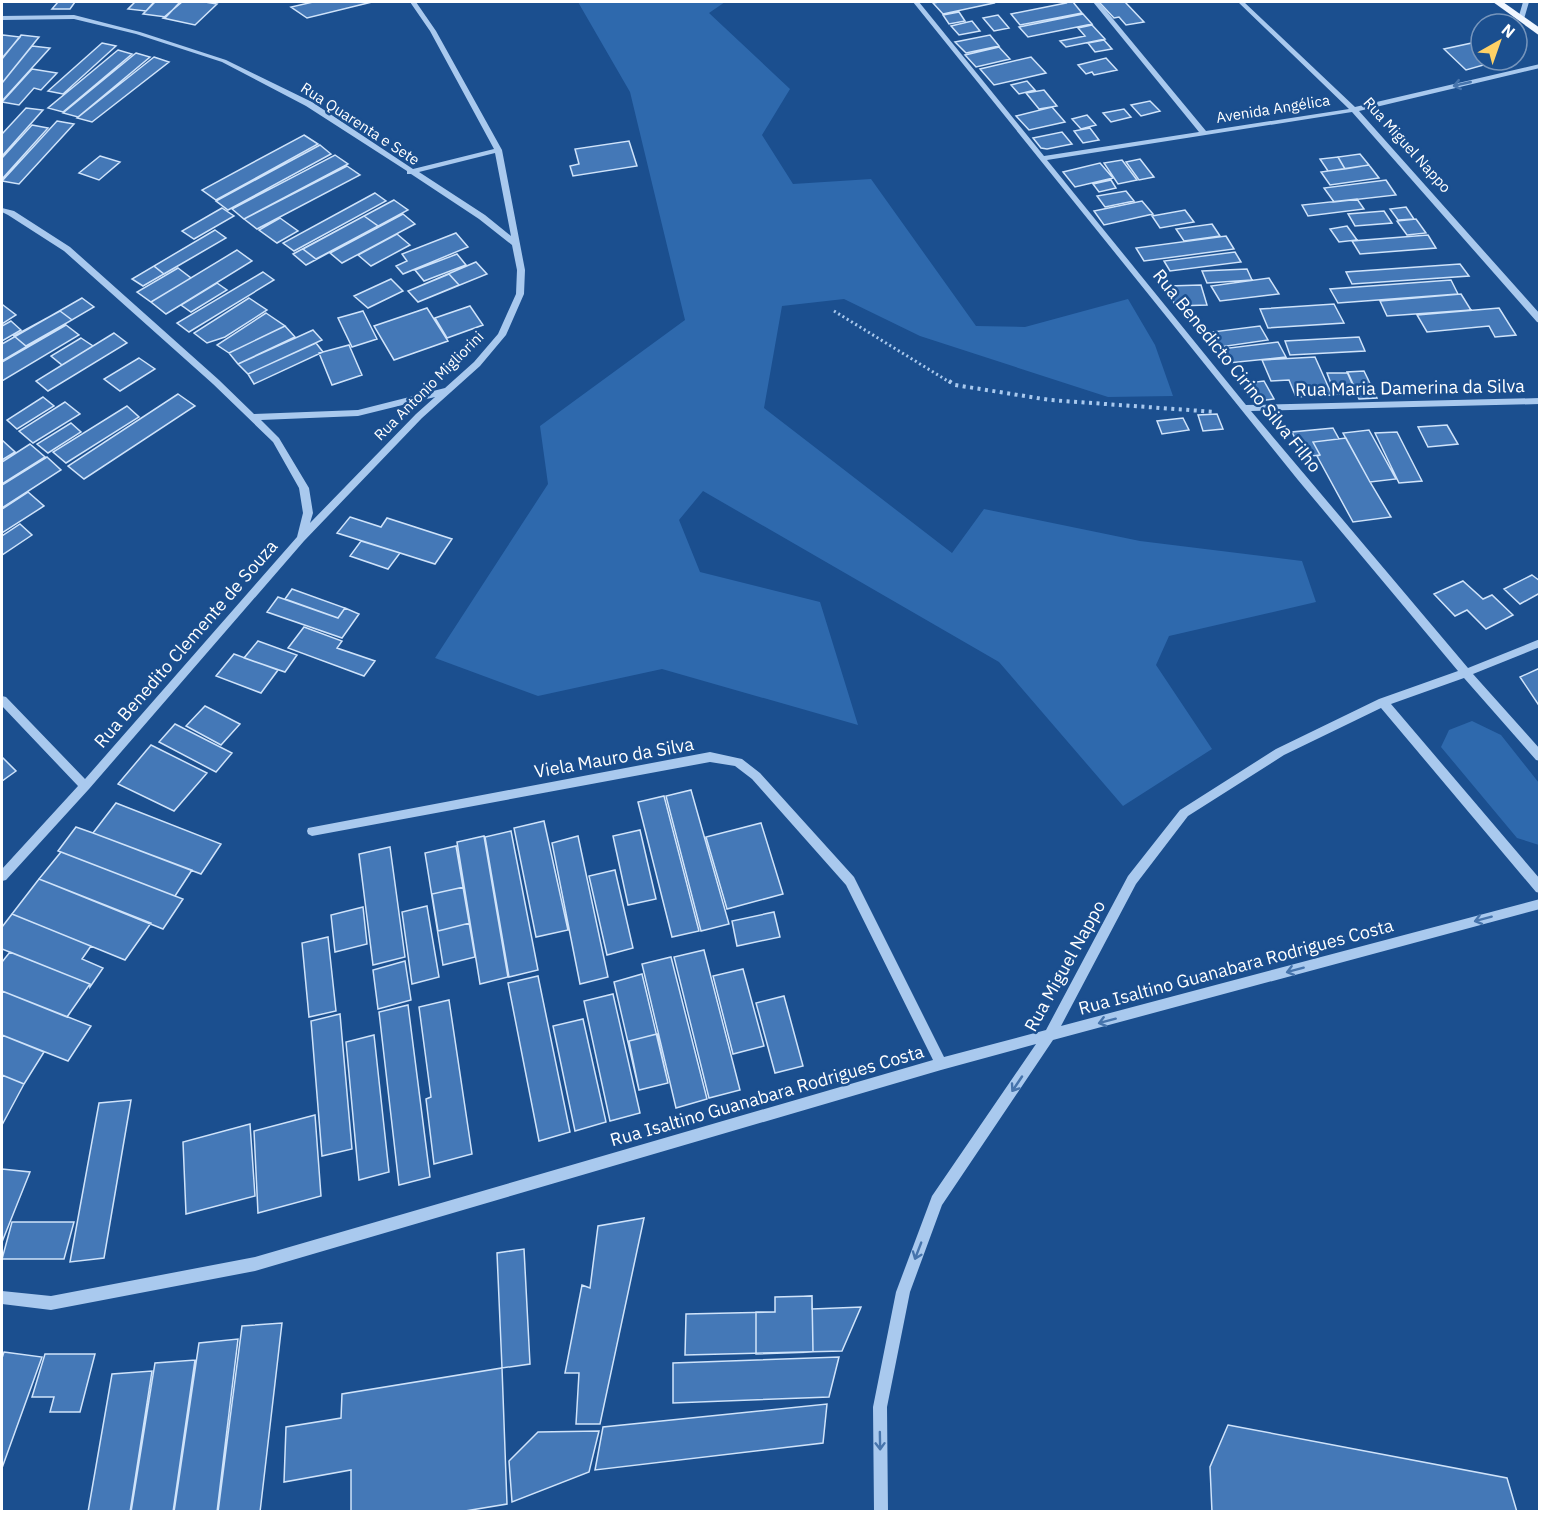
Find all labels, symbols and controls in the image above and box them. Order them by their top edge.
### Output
north arrow [1469,12,1529,72]
text: N [1498,19,1520,42]
street label: Rua Quarenta e Sete [297,78,423,169]
one-way arrow [1453,79,1472,91]
street label: Avenida Angélica [1215,90,1331,127]
street label: Rua Miguel Nappo [1359,93,1455,196]
street label: Rua Benedicto Cirino Silva Filho [1148,264,1327,477]
street label: Rua Antonio Migliorini [370,327,487,444]
street label: Rua Maria Damerina da Silva [1295,374,1525,401]
street label: Rua Benedito Clemente de Souza [89,535,283,752]
street label: Viela Mauro da Silva [532,732,696,783]
street label: Rua Miguel Nappo [1019,896,1110,1035]
street label: Rua Isaltino Guanabara Rodrigues Costa [1076,913,1396,1020]
one-way arrow [1474,914,1493,925]
one-way arrow [1286,964,1305,976]
one-way arrow [1097,1015,1116,1027]
street label: Rua Isaltino Guanabara Rodrigues Costa [607,1040,927,1151]
one-way arrow [1010,1076,1023,1093]
one-way arrow [912,1242,923,1260]
one-way arrow [875,1431,886,1451]

